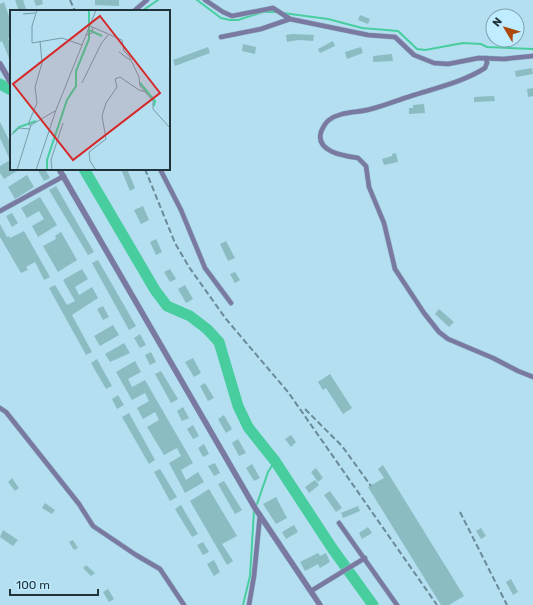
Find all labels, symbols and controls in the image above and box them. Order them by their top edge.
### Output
north arrow [485,8,525,48]
inset map [10,10,170,170]
text: N [490,15,505,29]
scale bar [10,571,98,597]
text: 100 m [16,578,50,592]

